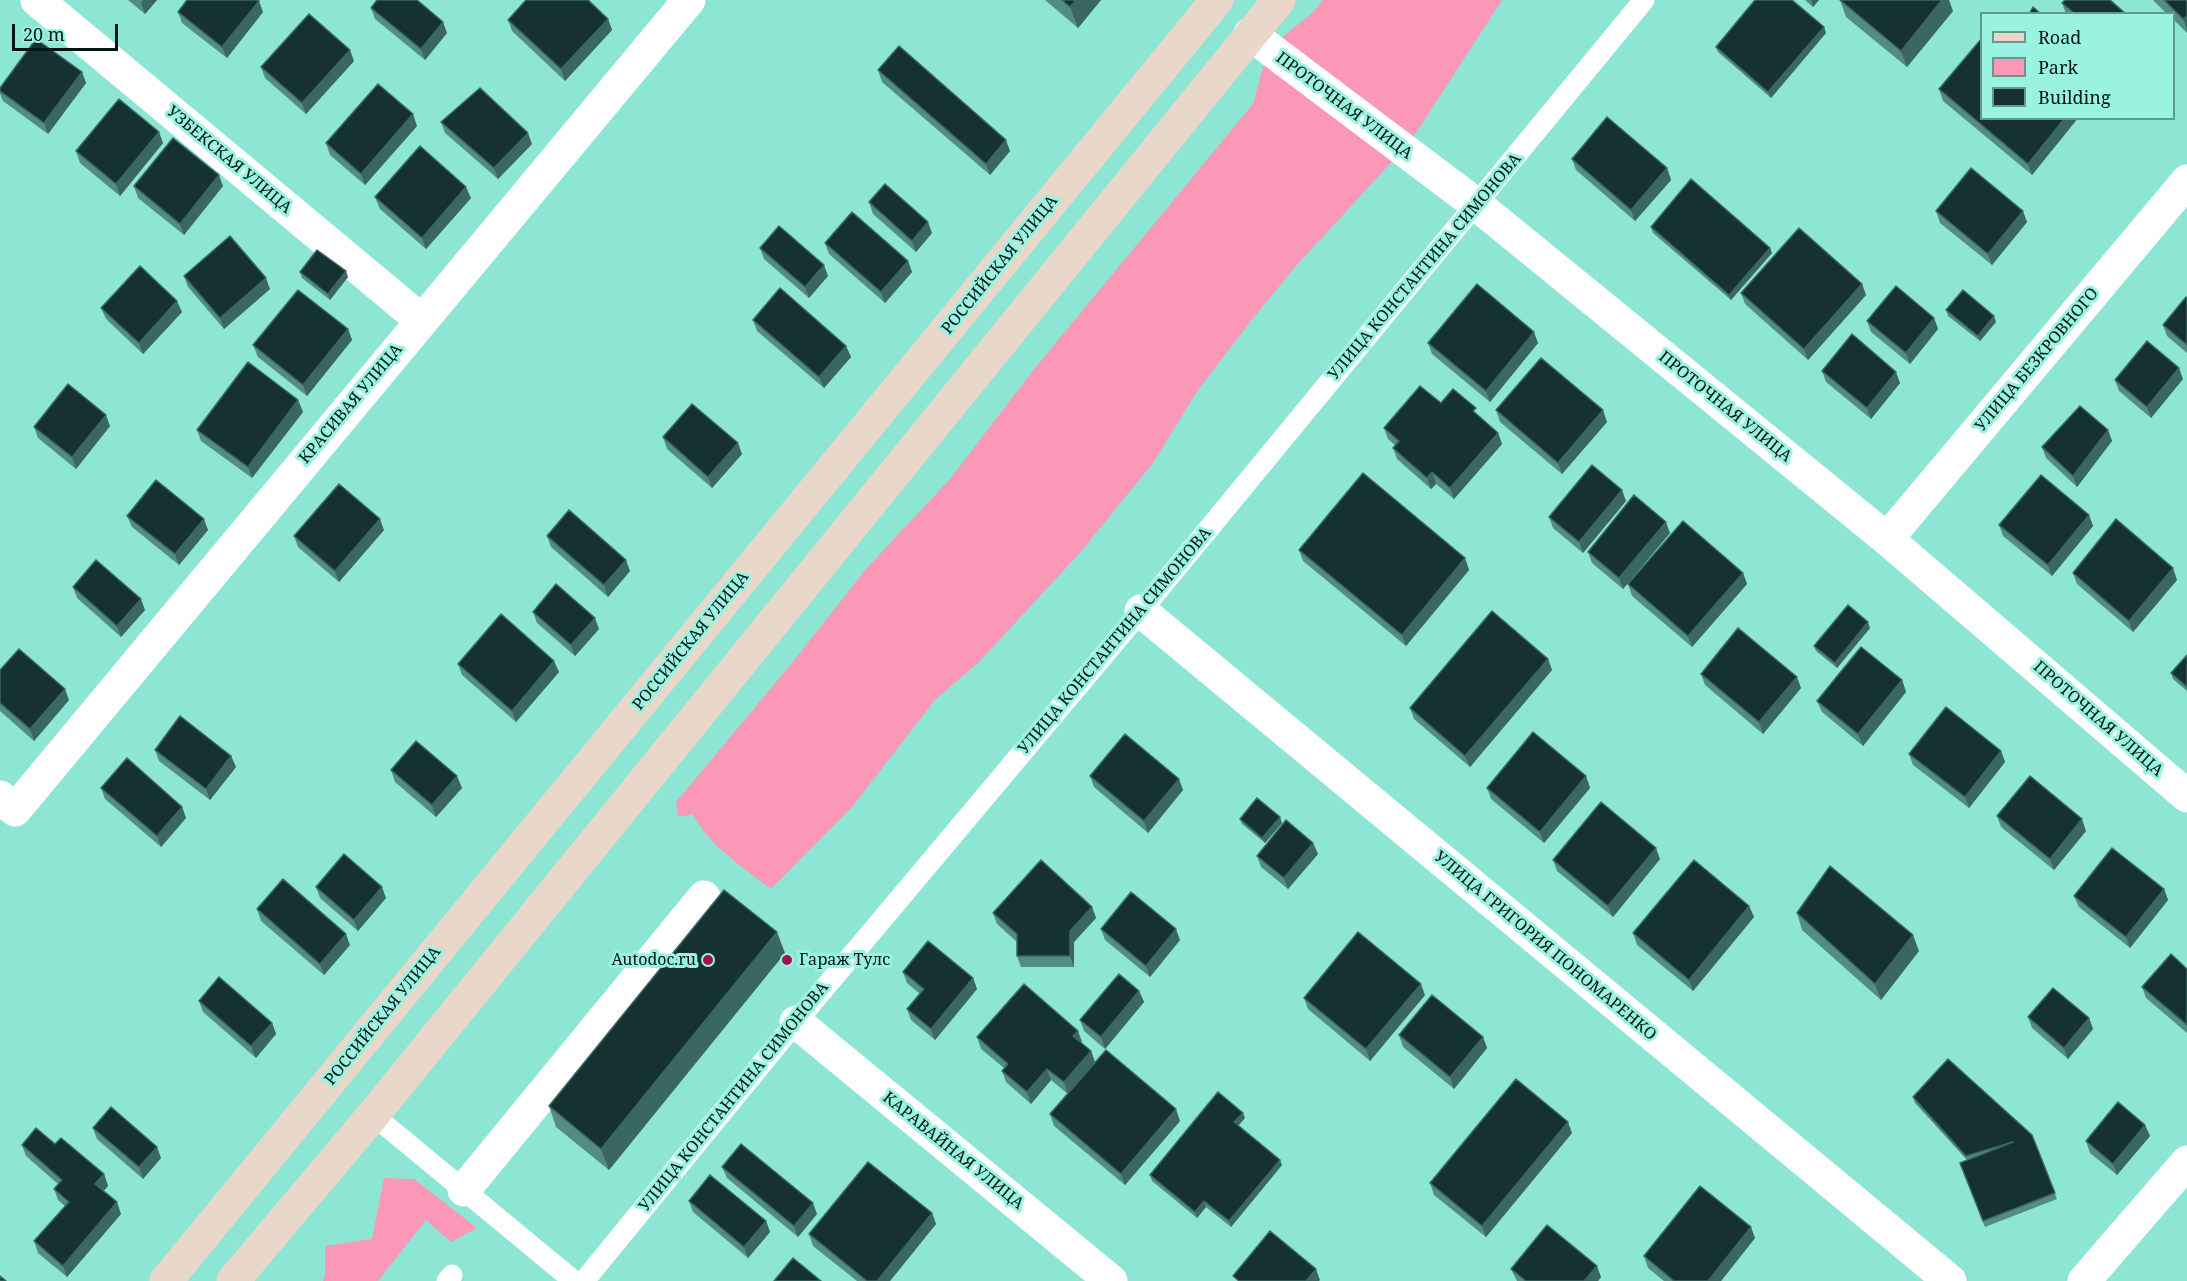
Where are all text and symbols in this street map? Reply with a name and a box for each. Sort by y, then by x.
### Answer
scale bar [15,12,122,50]
legend [1980,12,2175,120]
text: 20 m [23,22,65,46]
text: Road [2038,25,2081,49]
street label: ПРОТОЧНАЯ УЛИЦА [1272,48,1416,164]
text: Park [2038,55,2078,79]
text: Building [2038,85,2111,109]
street label: УЗБЕКСКАЯ УЛИЦА [163,102,295,218]
street label: УЛИЦА КОНСТАНТИНА СИМОНОВА [1324,150,1526,384]
street label: РОССИЙСКАЯ УЛИЦА [938,192,1062,338]
street label: УЛИЦА БЕЗКРОВНОГО [1971,284,2103,436]
street label: КРАСИВАЯ УЛИЦА [295,340,407,468]
street label: ПРОТОЧНАЯ УЛИЦА [1655,347,1795,467]
street label: УЛИЦА КОНСТАНТИНА СИМОНОВА [1014,524,1216,758]
street label: РОССИЙСКАЯ УЛИЦА [629,568,753,714]
street label: ПРОТОЧНАЯ УЛИЦА [2029,657,2167,781]
street label: УЛИЦА ГРИГОРИЯ ПОНОМАРЕНКО [1430,847,1660,1045]
street label: РОССИЙСКАЯ УЛИЦА [321,943,445,1089]
place label: Autodoc.ru [611,950,696,970]
place label: Гараж Тулс [799,950,890,970]
marker: Autodoc.ru [701,953,715,967]
marker: Гараж Тулс [780,953,794,967]
street label: УЛИЦА КОНСТАНТИНА СИМОНОВА [635,978,833,1216]
street label: КАРАВАЙНАЯ УЛИЦА [879,1088,1027,1214]

